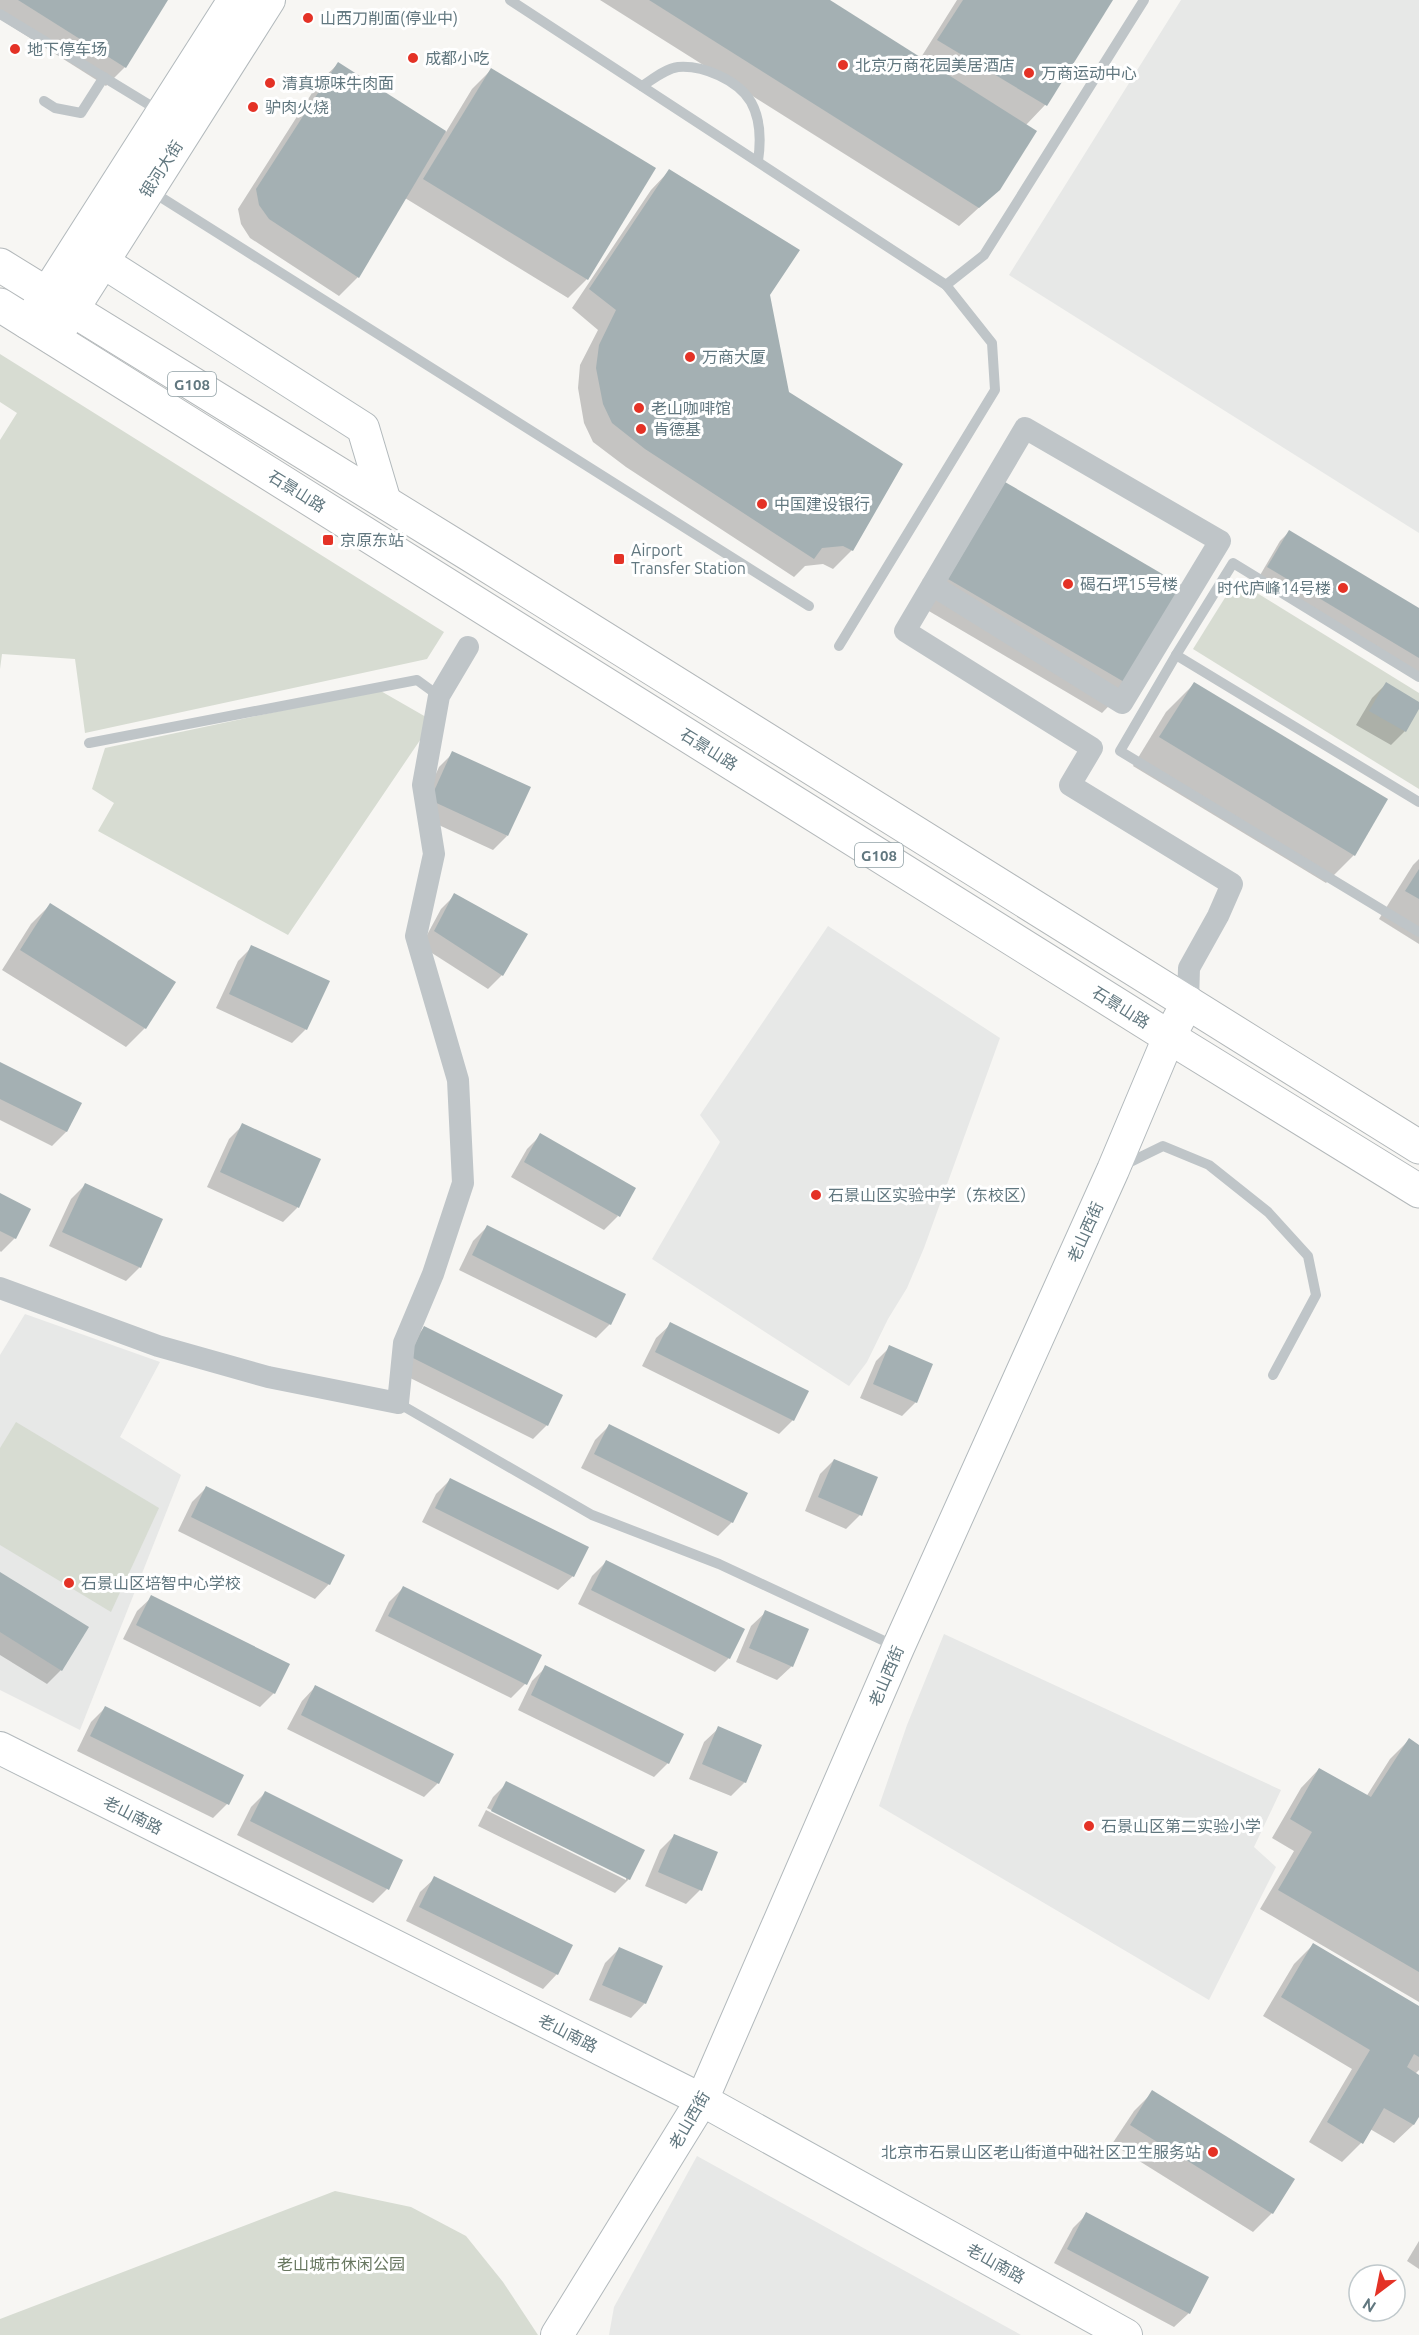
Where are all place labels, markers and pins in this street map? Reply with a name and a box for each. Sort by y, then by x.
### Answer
place label: 山西刀削面(停业中) [320,9,458,28]
marker: 山西刀削面(停业中) [301,11,315,25]
place label: 地下停车场 [27,40,107,58]
marker: 地下停车场 [8,42,22,56]
place label: 成都小吃 [425,49,489,67]
marker: 成都小吃 [406,51,420,65]
place label: 北京万商花园美居酒店 [855,56,1015,74]
marker: 北京万商花园美居酒店 [836,58,850,72]
place label: 万商运动中心 [1041,64,1137,82]
marker: 万商运动中心 [1022,66,1036,80]
place label: 清真塬味牛肉面 [282,74,394,92]
marker: 清真塬味牛肉面 [263,76,277,90]
place label: 驴肉火烧 [265,98,329,116]
marker: 驴肉火烧 [246,100,260,114]
place label: 万商大厦 [702,348,766,366]
marker: 万商大厦 [683,350,697,364]
place label: 老山咖啡馆 [651,399,731,417]
marker: 老山咖啡馆 [632,401,646,415]
place label: 肯德基 [653,420,701,438]
marker: 肯德基 [634,422,648,436]
place label: 中国建设银行 [774,495,870,513]
marker: 中国建设银行 [755,497,769,511]
place label: 京原东站 [340,531,404,549]
marker: 京原东站 [321,533,335,547]
place label: Airport Transfer Station [631,541,746,577]
marker: Airport Transfer Station [612,552,626,566]
place label: 碣石坪15号楼 [1080,575,1178,593]
marker: 碣石坪15号楼 [1061,577,1075,591]
place label: 时代庐峰14号楼 [1217,579,1331,597]
marker: 时代庐峰14号楼 [1336,581,1350,595]
place label: 石景山区实验中学（东校区） [828,1186,1036,1204]
marker: 石景山区实验中学（东校区） [809,1188,823,1202]
place label: 石景山区培智中心学校 [81,1574,241,1592]
marker: 石景山区培智中心学校 [62,1576,76,1590]
place label: 石景山区第二实验小学 [1101,1817,1261,1835]
marker: 石景山区第二实验小学 [1082,1819,1096,1833]
place label: 北京市石景山区老山街道中础社区卫生服务站 [881,2143,1201,2161]
marker: 北京市石景山区老山街道中础社区卫生服务站 [1206,2145,1220,2159]

